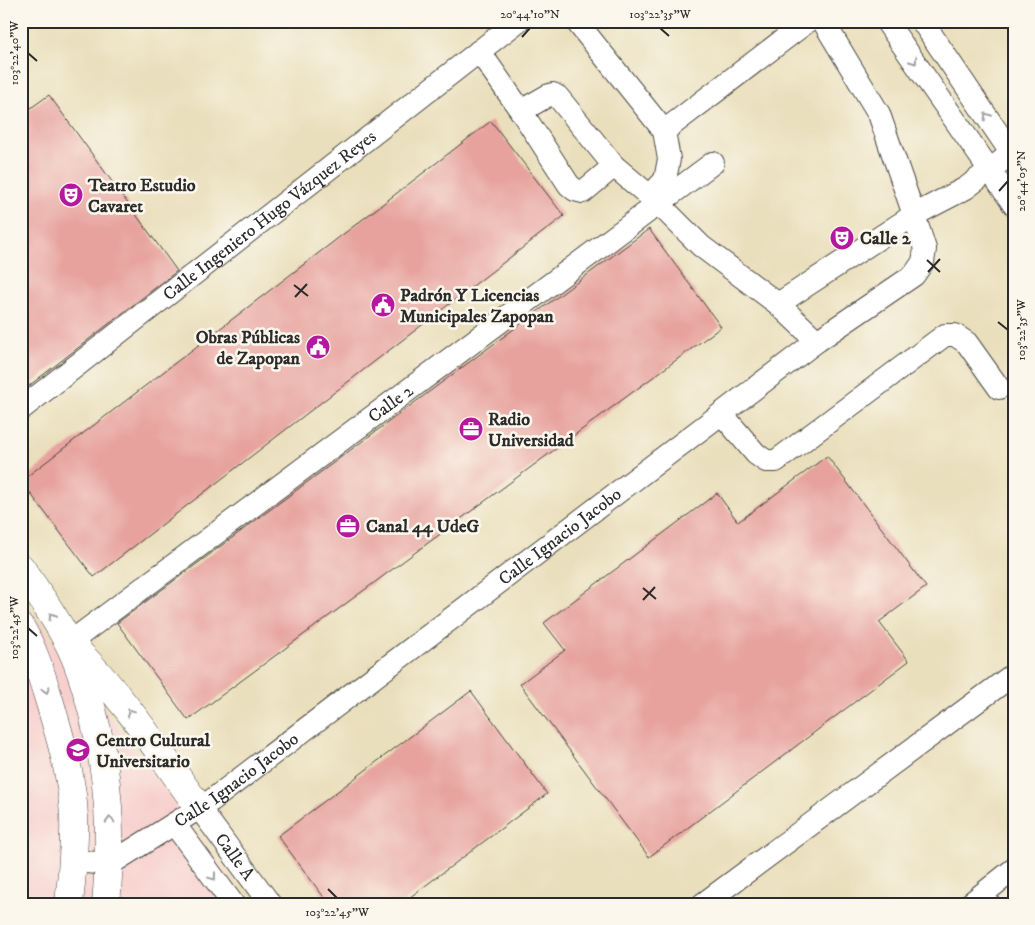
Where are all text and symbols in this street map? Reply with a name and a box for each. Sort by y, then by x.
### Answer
text: 20°44'10"N [500,7,560,22]
text: 103°22'35"W [629,7,692,22]
text: 103°22'40"W [7,20,22,85]
one-way arrow [908,55,917,65]
one-way arrow [984,112,993,122]
street label: Calle Ingeniero Hugo Vázquez Reyes [159,126,381,306]
text: 20°44'05"N [1014,150,1029,212]
place label: Teatro Estudio Cavaret [87,175,196,218]
theatre icon: Teatro Estudio Cavaret [58,182,84,208]
theatre icon: Calle 2 [829,225,855,251]
place label: Calle 2 [860,228,912,250]
place label: Padrón Y Licencias Municipales Zapopan [400,285,554,328]
public building icon: Padrón Y Licencias Municipales Zapopan [370,292,396,318]
text: 103°22'35"W [1014,298,1029,361]
place label: Obras Públicas de Zapopan [196,327,301,370]
public building icon: Obras Públicas de Zapopan [305,334,331,360]
street label: Calle 2 [364,380,418,428]
place label: Radio Universidad [488,409,575,452]
office icon: Radio Universidad [458,416,484,442]
street label: Calle Ignacio Jacobo [495,483,626,591]
office icon: Canal 44 UdeG [335,513,361,539]
place label: Canal 44 UdeG [366,516,479,538]
text: 103°22'45"W [7,595,22,660]
one-way arrow [49,612,58,621]
one-way arrow [40,685,50,693]
one-way arrow [128,709,136,718]
street label: Calle Ignacio Jacobo [171,728,304,833]
place label: Centro Cultural Universitario [96,730,211,773]
school or university icon: Centro Cultural Universitario [65,737,91,763]
one-way arrow [104,816,115,824]
street label: Calle A [210,829,259,885]
one-way arrow [208,871,216,880]
text: 103°22'45"W [305,905,370,920]

